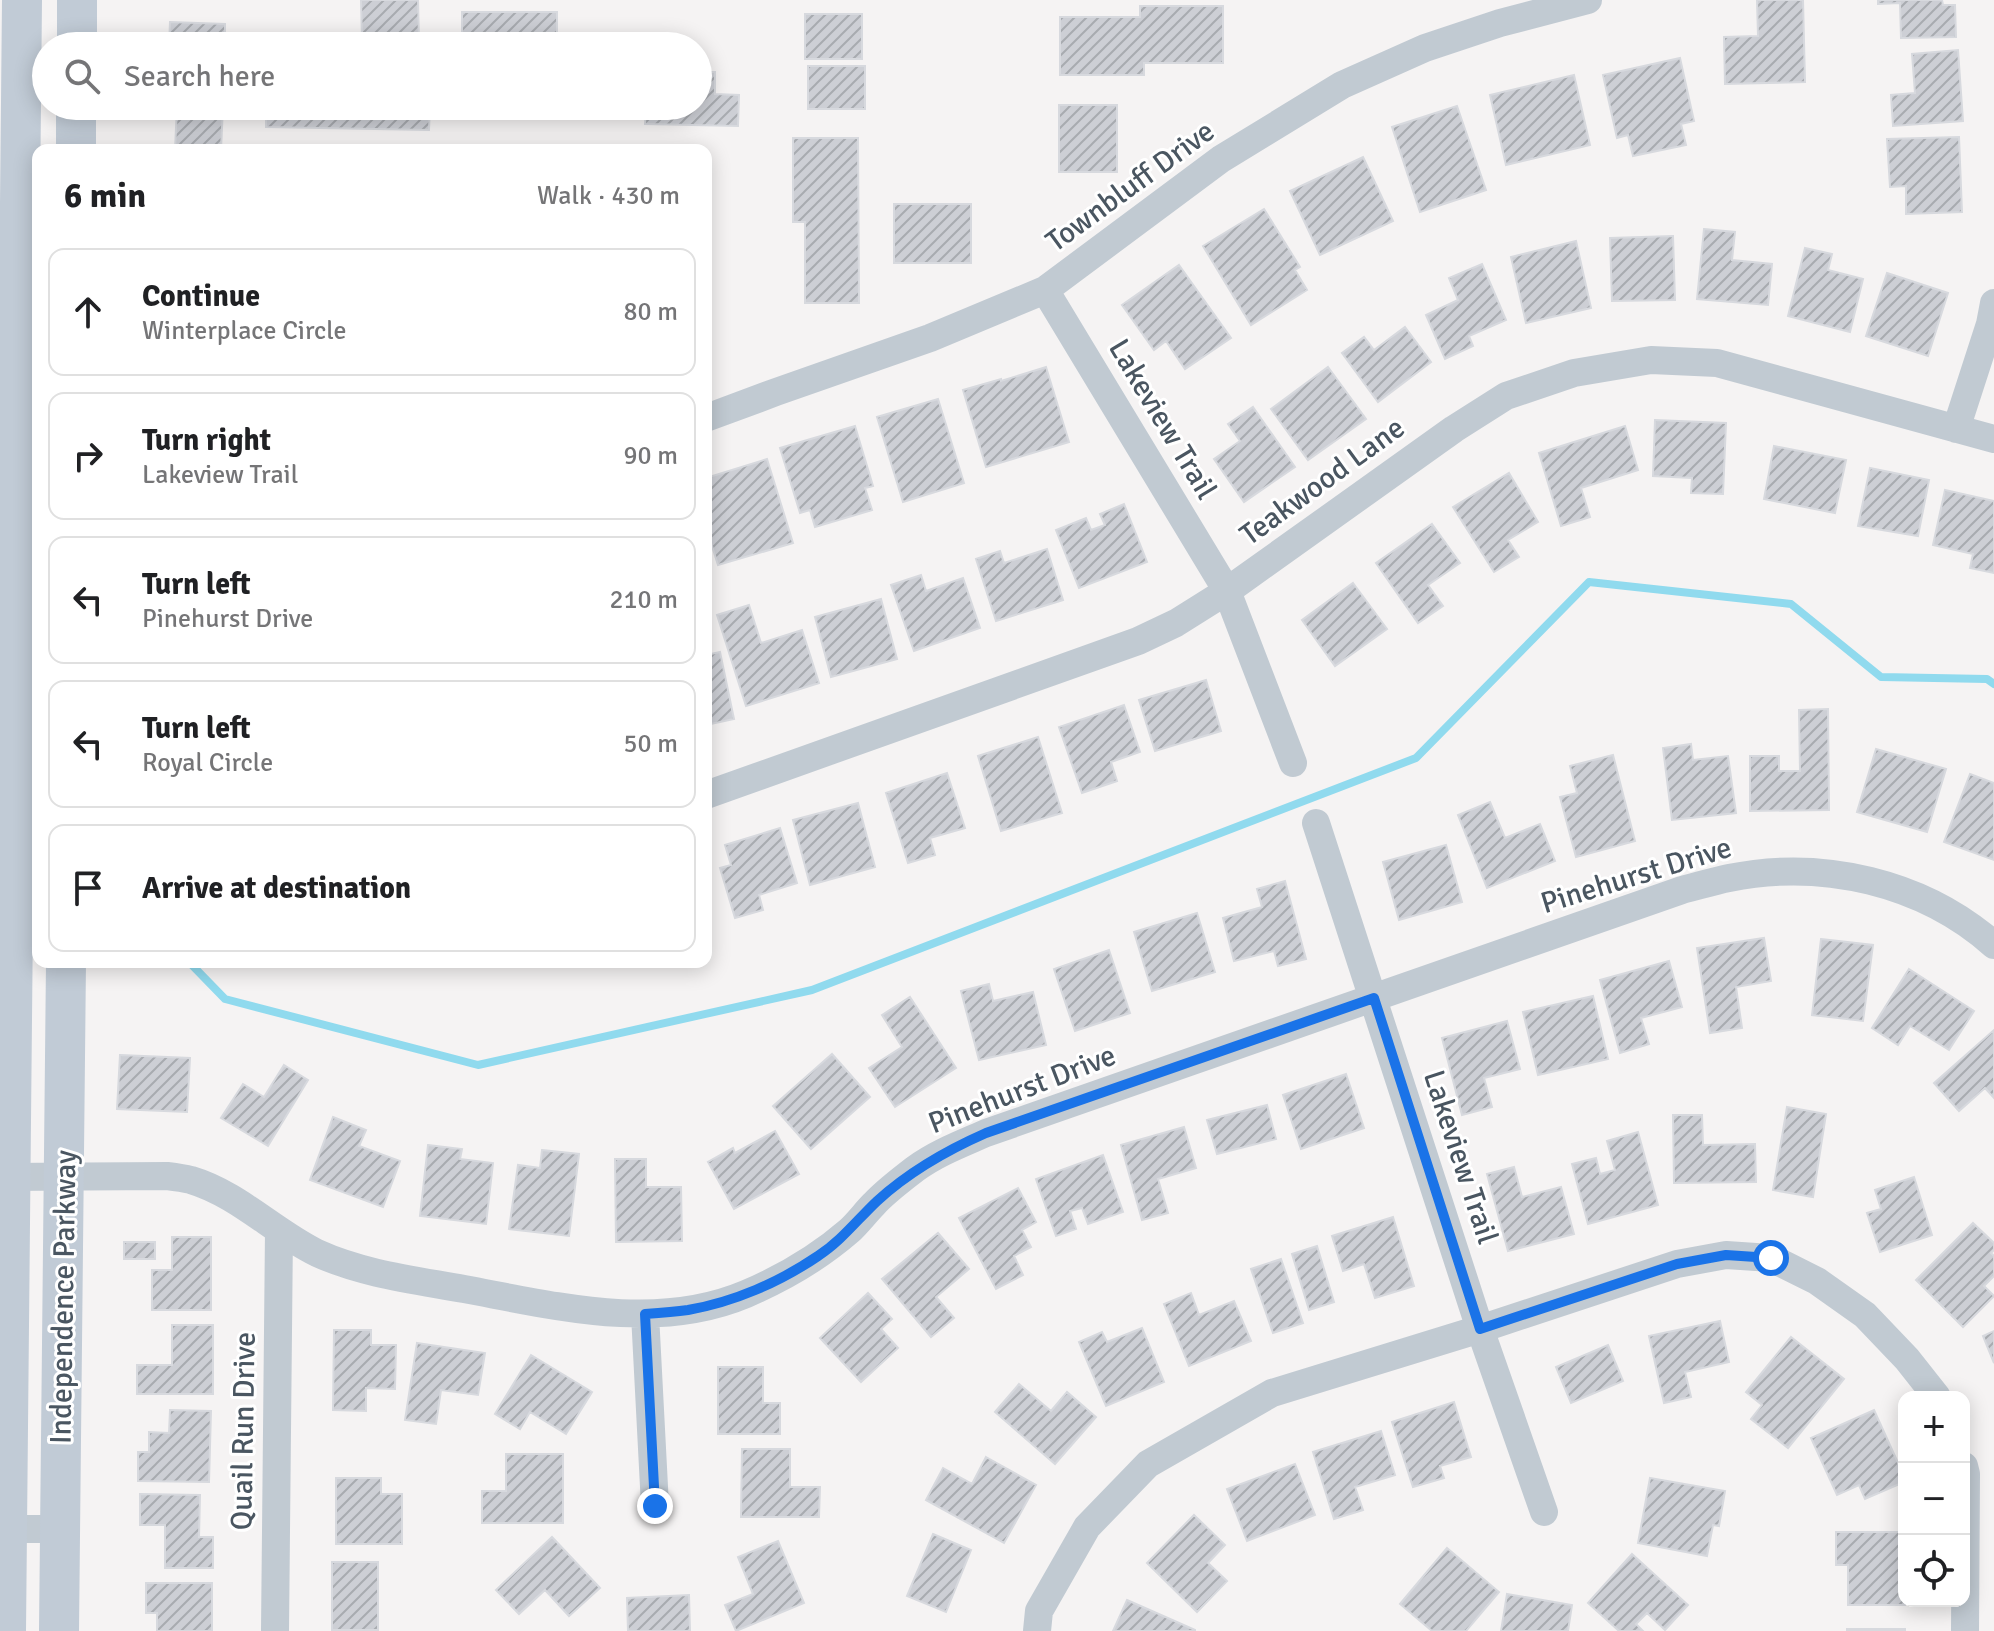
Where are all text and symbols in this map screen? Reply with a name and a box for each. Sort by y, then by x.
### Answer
search box [32,32,712,120]
icon: search [60,54,104,98]
text: Search here [124,58,275,95]
street label: Townbluff Drive [1039,113,1222,260]
text: 6 min [64,175,146,217]
text: Walk · 430 m [537,180,680,212]
text: Continue [142,278,260,315]
icon: ahead [66,290,110,334]
text: 80 m [623,296,678,328]
text: Winterplace Circle [142,315,347,347]
street label: Lakeview Trail [1100,332,1225,506]
street label: Teakwood Lane [1233,409,1412,554]
text: Turn right [142,422,271,459]
icon: right [66,434,110,478]
text: 90 m [623,440,678,472]
text: Lakeview Trail [142,459,298,491]
text: Turn left [142,566,251,603]
icon: left [66,578,110,622]
text: 210 m [609,584,678,616]
text: Pinehurst Drive [142,603,313,635]
text: Turn left [142,710,251,747]
icon: left [66,722,110,766]
text: 50 m [623,728,678,760]
text: Royal Circle [142,747,273,779]
street label: Pinehurst Drive [1536,829,1736,922]
icon: arrive [66,866,110,910]
text: Arrive at destination [142,870,411,907]
street label: Pinehurst Drive [923,1037,1121,1142]
street label: Lakeview Trail [1415,1066,1506,1249]
street label: Independence Parkway [42,1150,85,1444]
route start [1753,1240,1789,1276]
street label: Quail Run Drive [223,1331,264,1531]
map controls [1898,1391,1970,1607]
button: + [1898,1391,1970,1463]
button: − [1898,1463,1970,1535]
route end [637,1488,673,1524]
button: locate [1898,1535,1970,1607]

